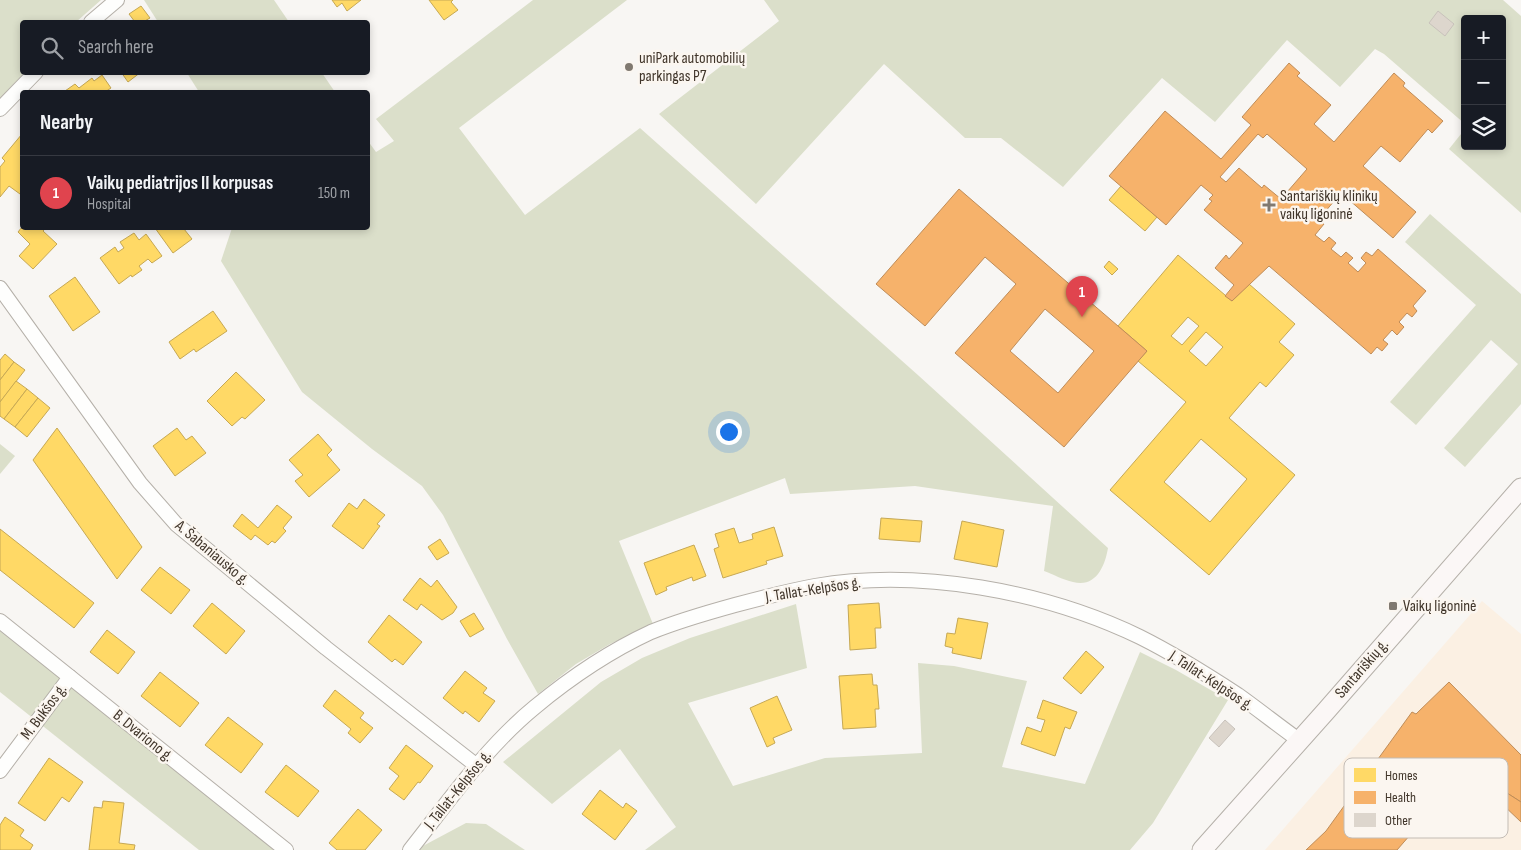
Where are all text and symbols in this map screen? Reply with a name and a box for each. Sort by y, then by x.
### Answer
map controls [1461,15,1506,150]
button: + [1461,15,1506,60]
search box [20,20,370,75]
icon: search [38,34,66,62]
text: Search here [78,36,154,59]
place label: uniPark automobilių parkingas P7 [639,49,745,86]
button: − [1461,60,1506,105]
marker: uniPark automobilių parkingas P7 [623,61,635,73]
button: layers [1461,105,1506,150]
text: Nearby [40,110,93,135]
text: Vaikų pediatrijos II korpusas [87,172,273,195]
text: 1 [53,184,59,203]
text: 150 m [318,184,350,203]
place label: Santariškių klinikų vaikų ligoninė [1280,187,1378,224]
text: Hospital [87,195,131,214]
marker: Santariškių klinikų vaikų ligoninė [1262,198,1276,212]
pin: 1 [1066,276,1098,317]
your location [716,419,742,445]
street label: A. Šabaniausko g. [170,516,253,590]
street label: J. Tallat-Kelpšos g. [763,573,862,607]
place label: Vaikų ligoninė [1403,597,1477,616]
marker: Vaikų ligoninė [1387,600,1399,612]
street label: Santariškių g. [1331,636,1393,702]
street label: J. Tallat-Kelpšos g. [1165,646,1256,715]
street label: M. Bukšos g. [17,680,71,744]
street label: B. Dvariono g. [109,706,177,766]
street label: J. Tallat-Kelpšos g. [420,747,496,834]
legend [1344,758,1508,838]
text: Homes [1385,767,1418,784]
text: Health [1385,789,1416,806]
text: Other [1385,812,1412,829]

